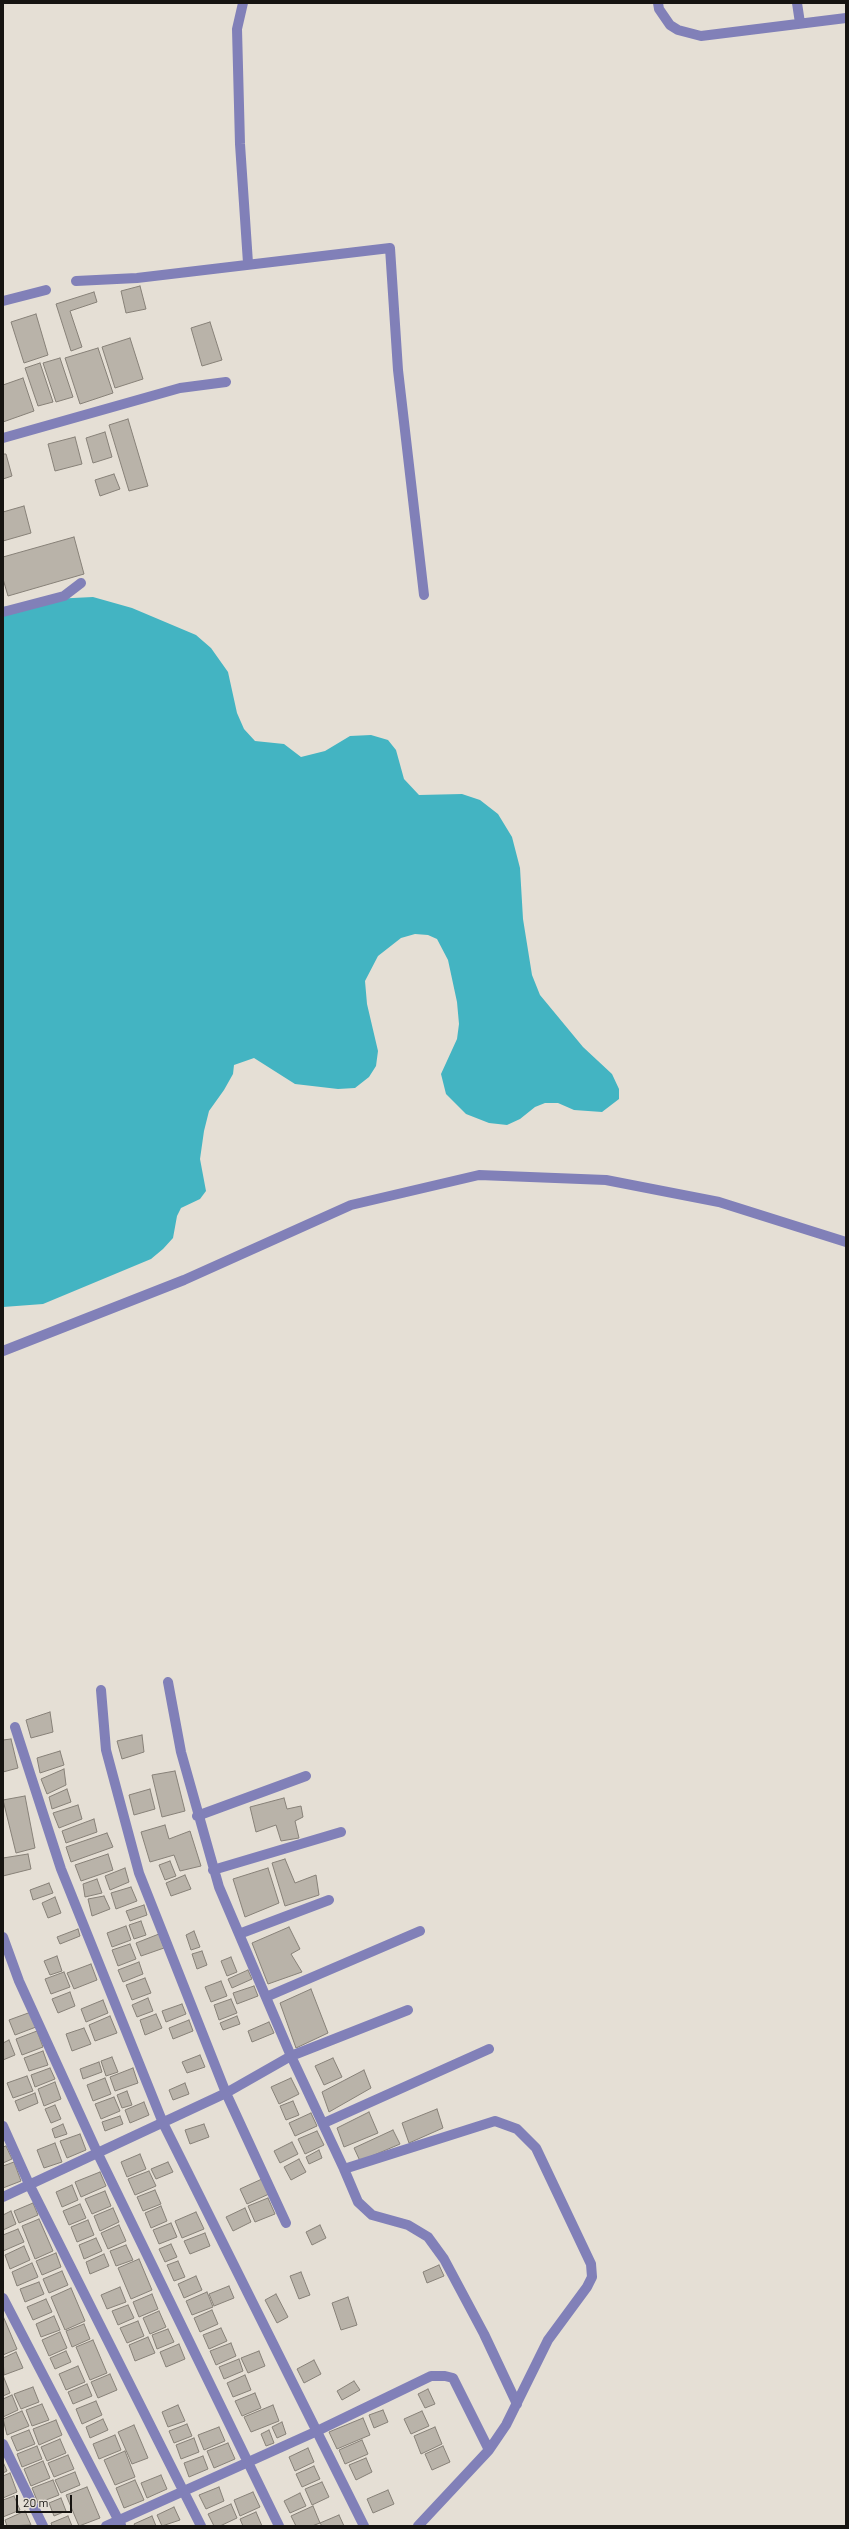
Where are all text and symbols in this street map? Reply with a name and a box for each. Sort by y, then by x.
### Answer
scale bar [18,2487,74,2513]
text: 20 m [23,2495,49,2509]

